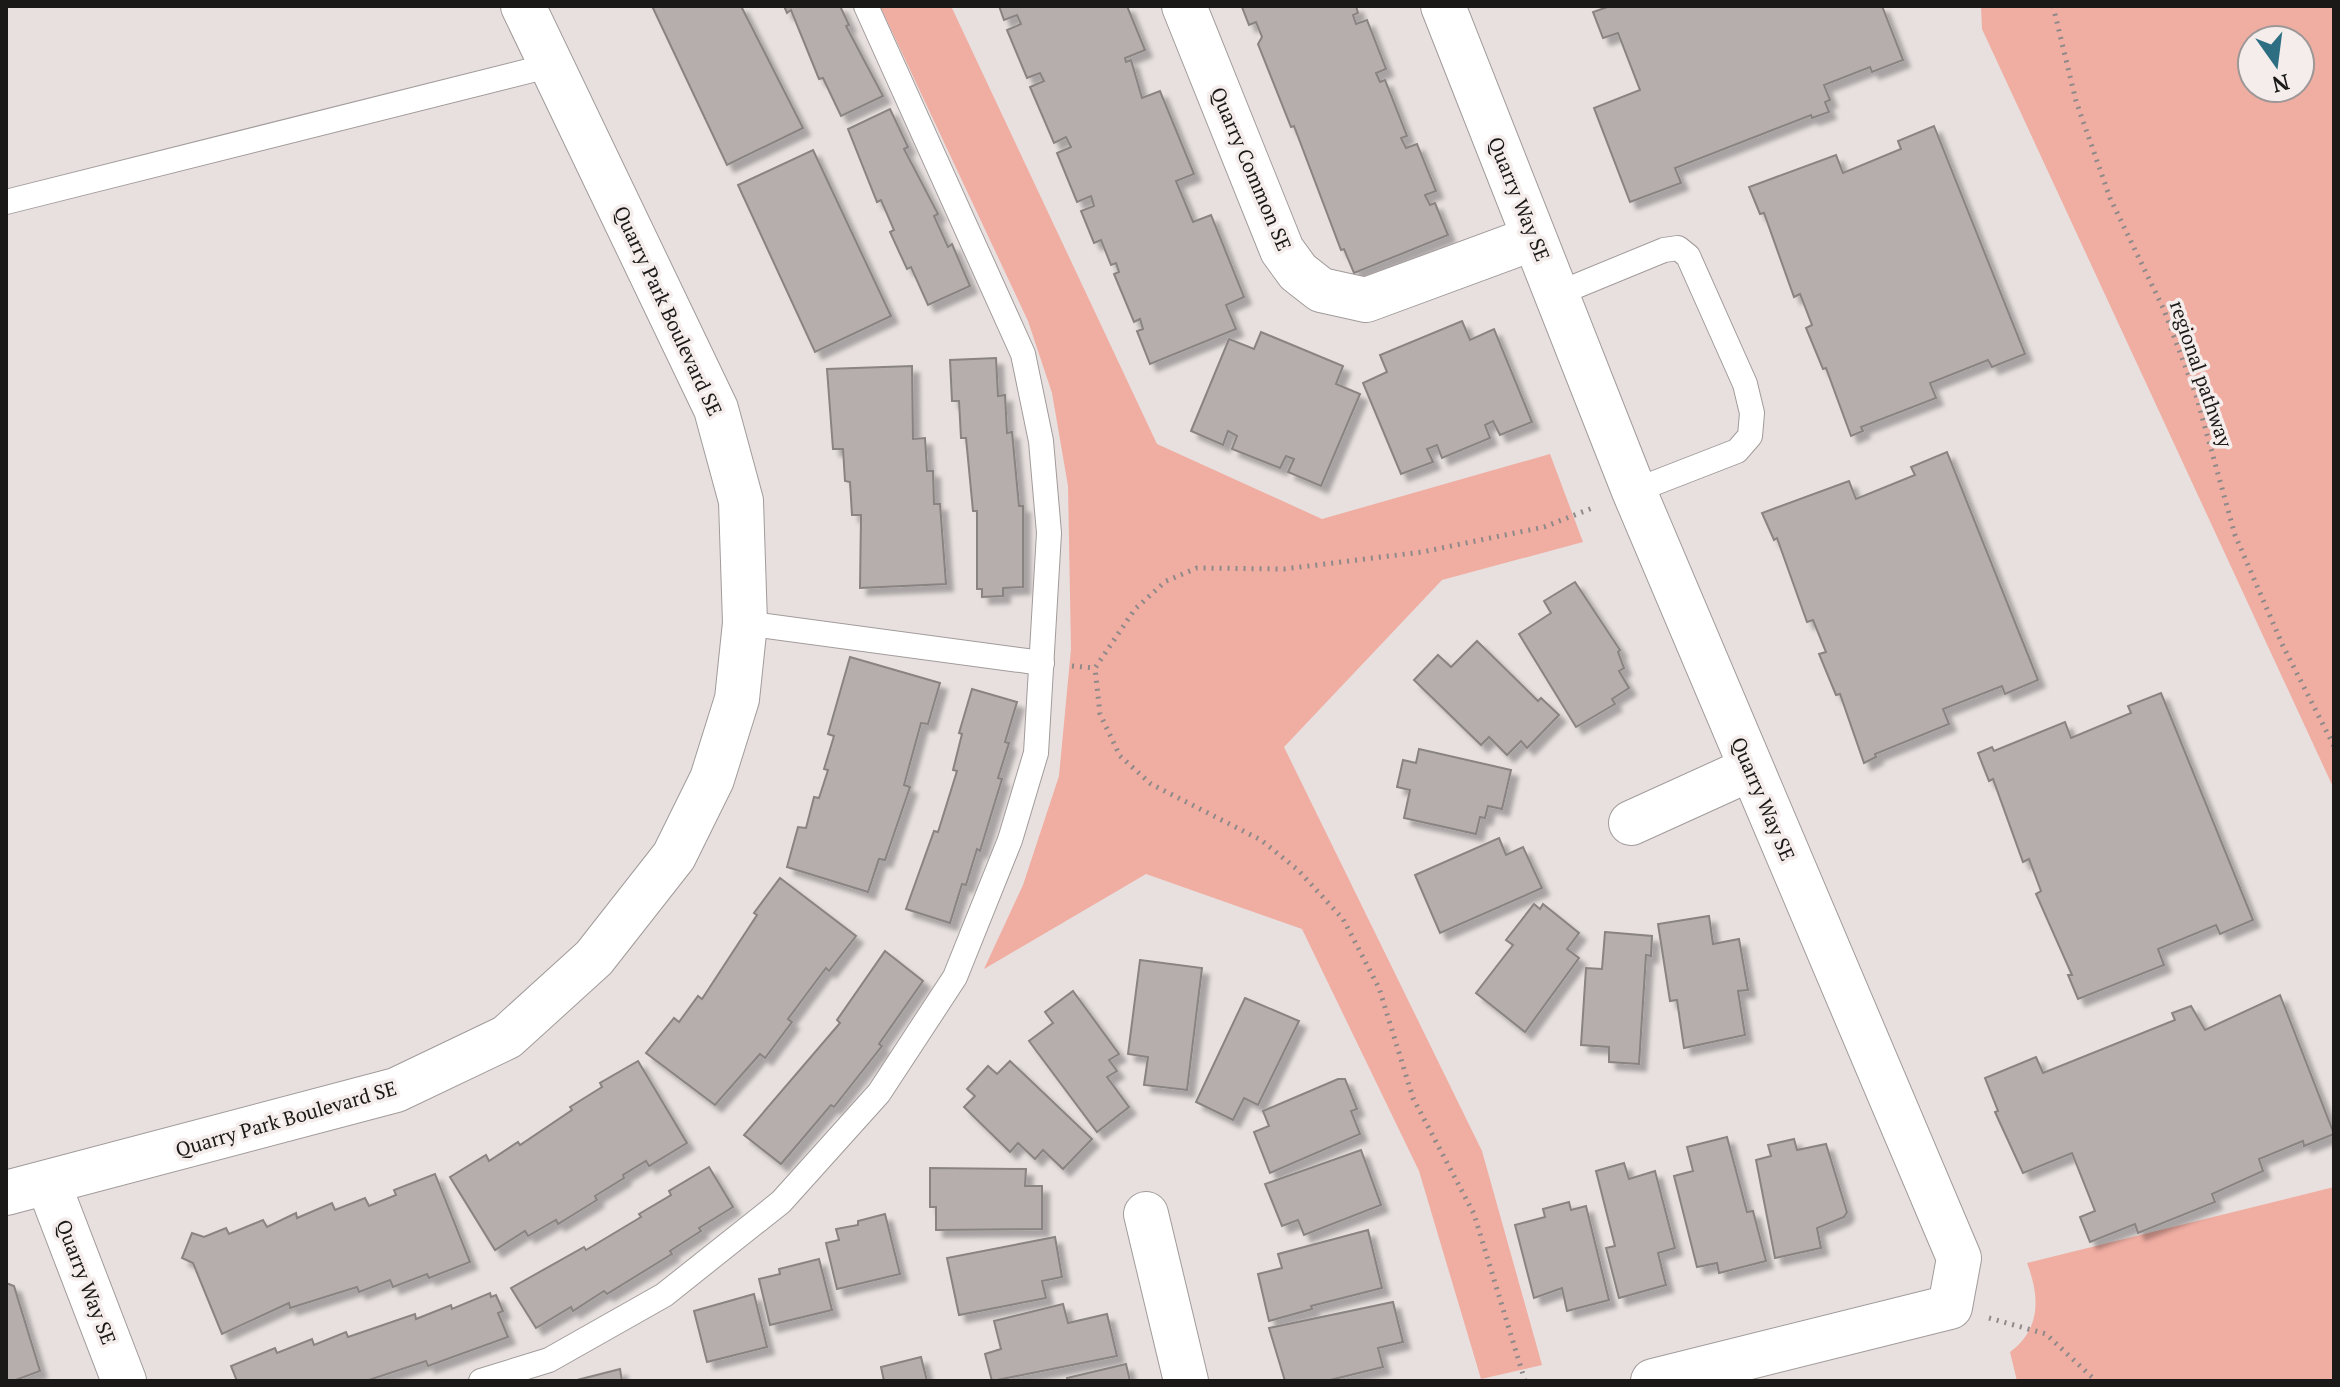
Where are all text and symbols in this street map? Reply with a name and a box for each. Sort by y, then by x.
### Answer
north arrow [2236,24,2316,104]
text: N [2269,68,2293,100]
street label: Quarry Common SE [1205,83,1298,255]
street label: Quarry Way SE [1482,133,1557,265]
street label: Quarry Park Boulevard SE [608,201,729,420]
street label: regional pathway [2164,297,2240,452]
street label: Quarry Way SE [1725,733,1802,865]
street label: Quarry Park Boulevard SE [172,1074,400,1163]
street label: Quarry Way SE [50,1215,123,1348]

